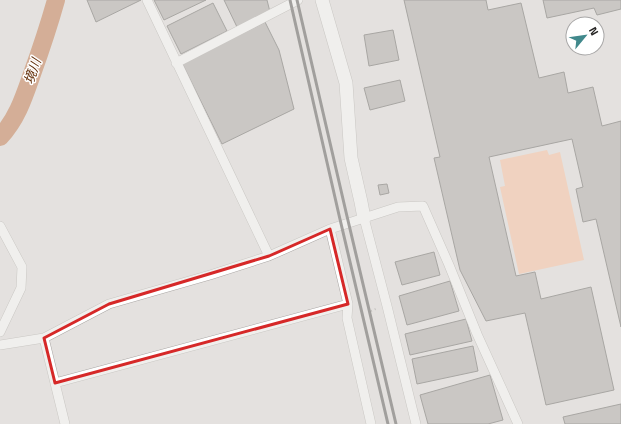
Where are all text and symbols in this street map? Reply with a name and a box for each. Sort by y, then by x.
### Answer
north arrow [565,16,605,56]
text: N [585,24,603,38]
water label: 境川 [18,54,46,87]

